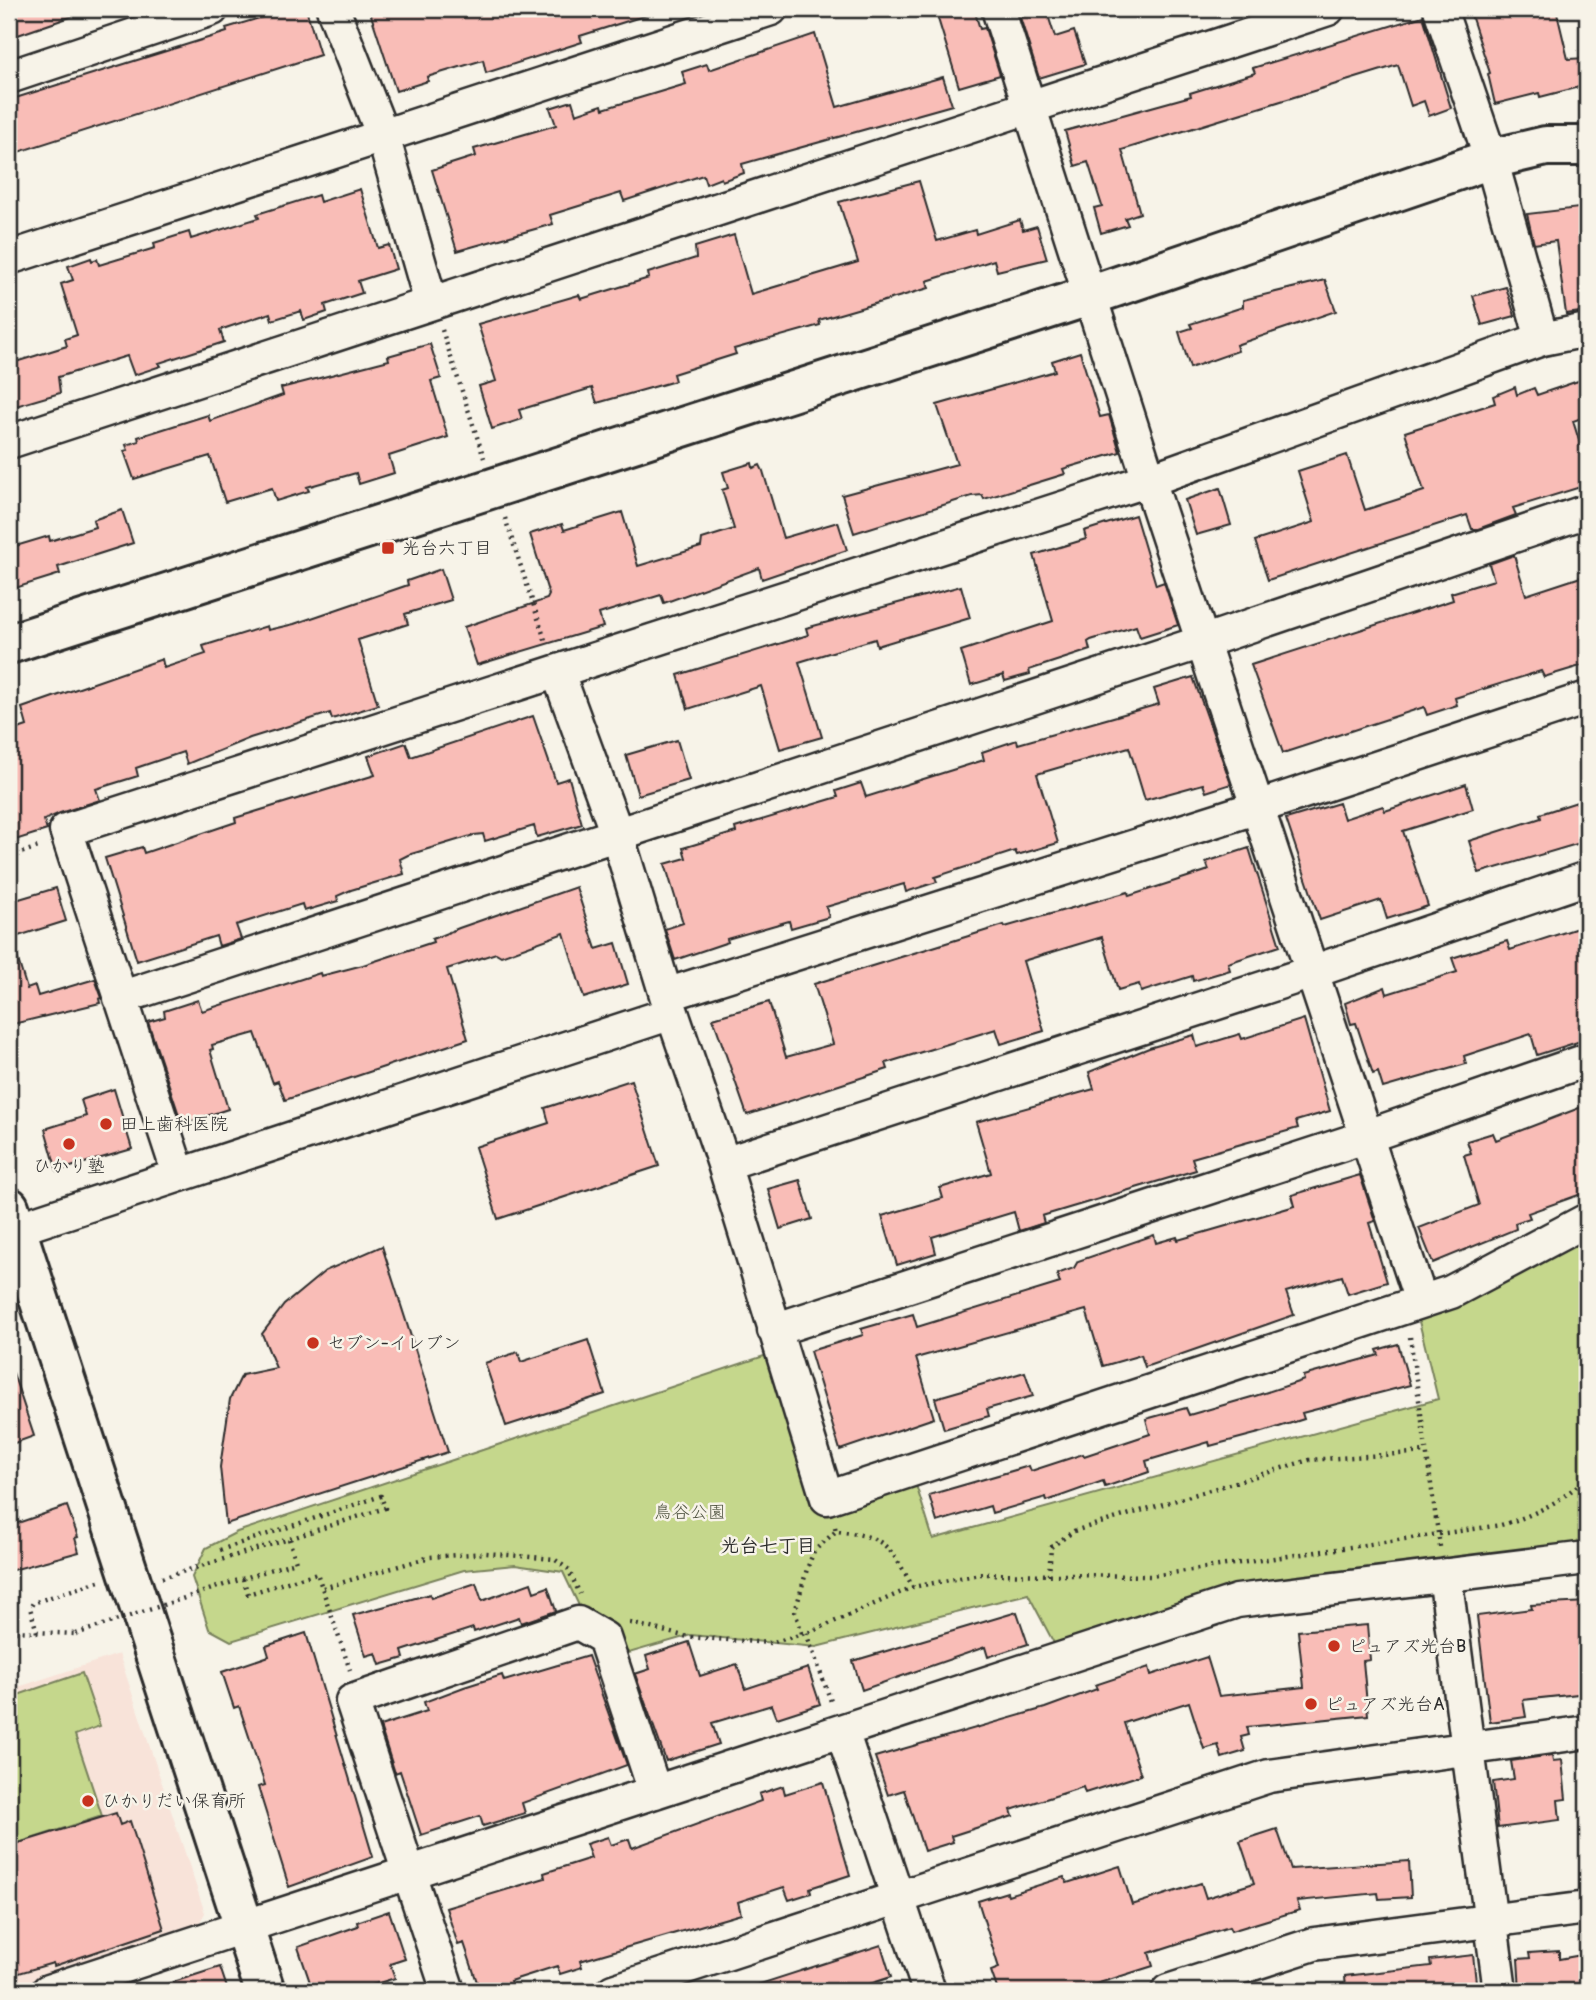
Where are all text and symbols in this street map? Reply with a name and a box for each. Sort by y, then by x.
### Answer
place label: 光台六丁目 [402,537,492,560]
marker: 光台六丁目 [380,540,396,556]
place label: 田上歯科医院 [120,1113,228,1136]
marker: 田上歯科医院 [98,1116,114,1132]
marker: ひかり塾 [61,1136,77,1152]
place label: ひかり塾 [33,1155,105,1178]
place label: セブン-イレブン [327,1332,461,1355]
marker: セブン-イレブン [305,1335,321,1351]
park label: 鳥谷公園 [654,1501,726,1524]
district label: 光台七丁目 [720,1534,816,1558]
place label: ピュアズ光台B [1348,1635,1466,1658]
marker: ピュアズ光台B [1326,1638,1342,1654]
place label: ピュアズ光台A [1325,1693,1445,1716]
marker: ピュアズ光台A [1303,1696,1319,1712]
place label: ひかりだい保育所 [102,1790,246,1813]
marker: ひかりだい保育所 [80,1793,96,1809]

